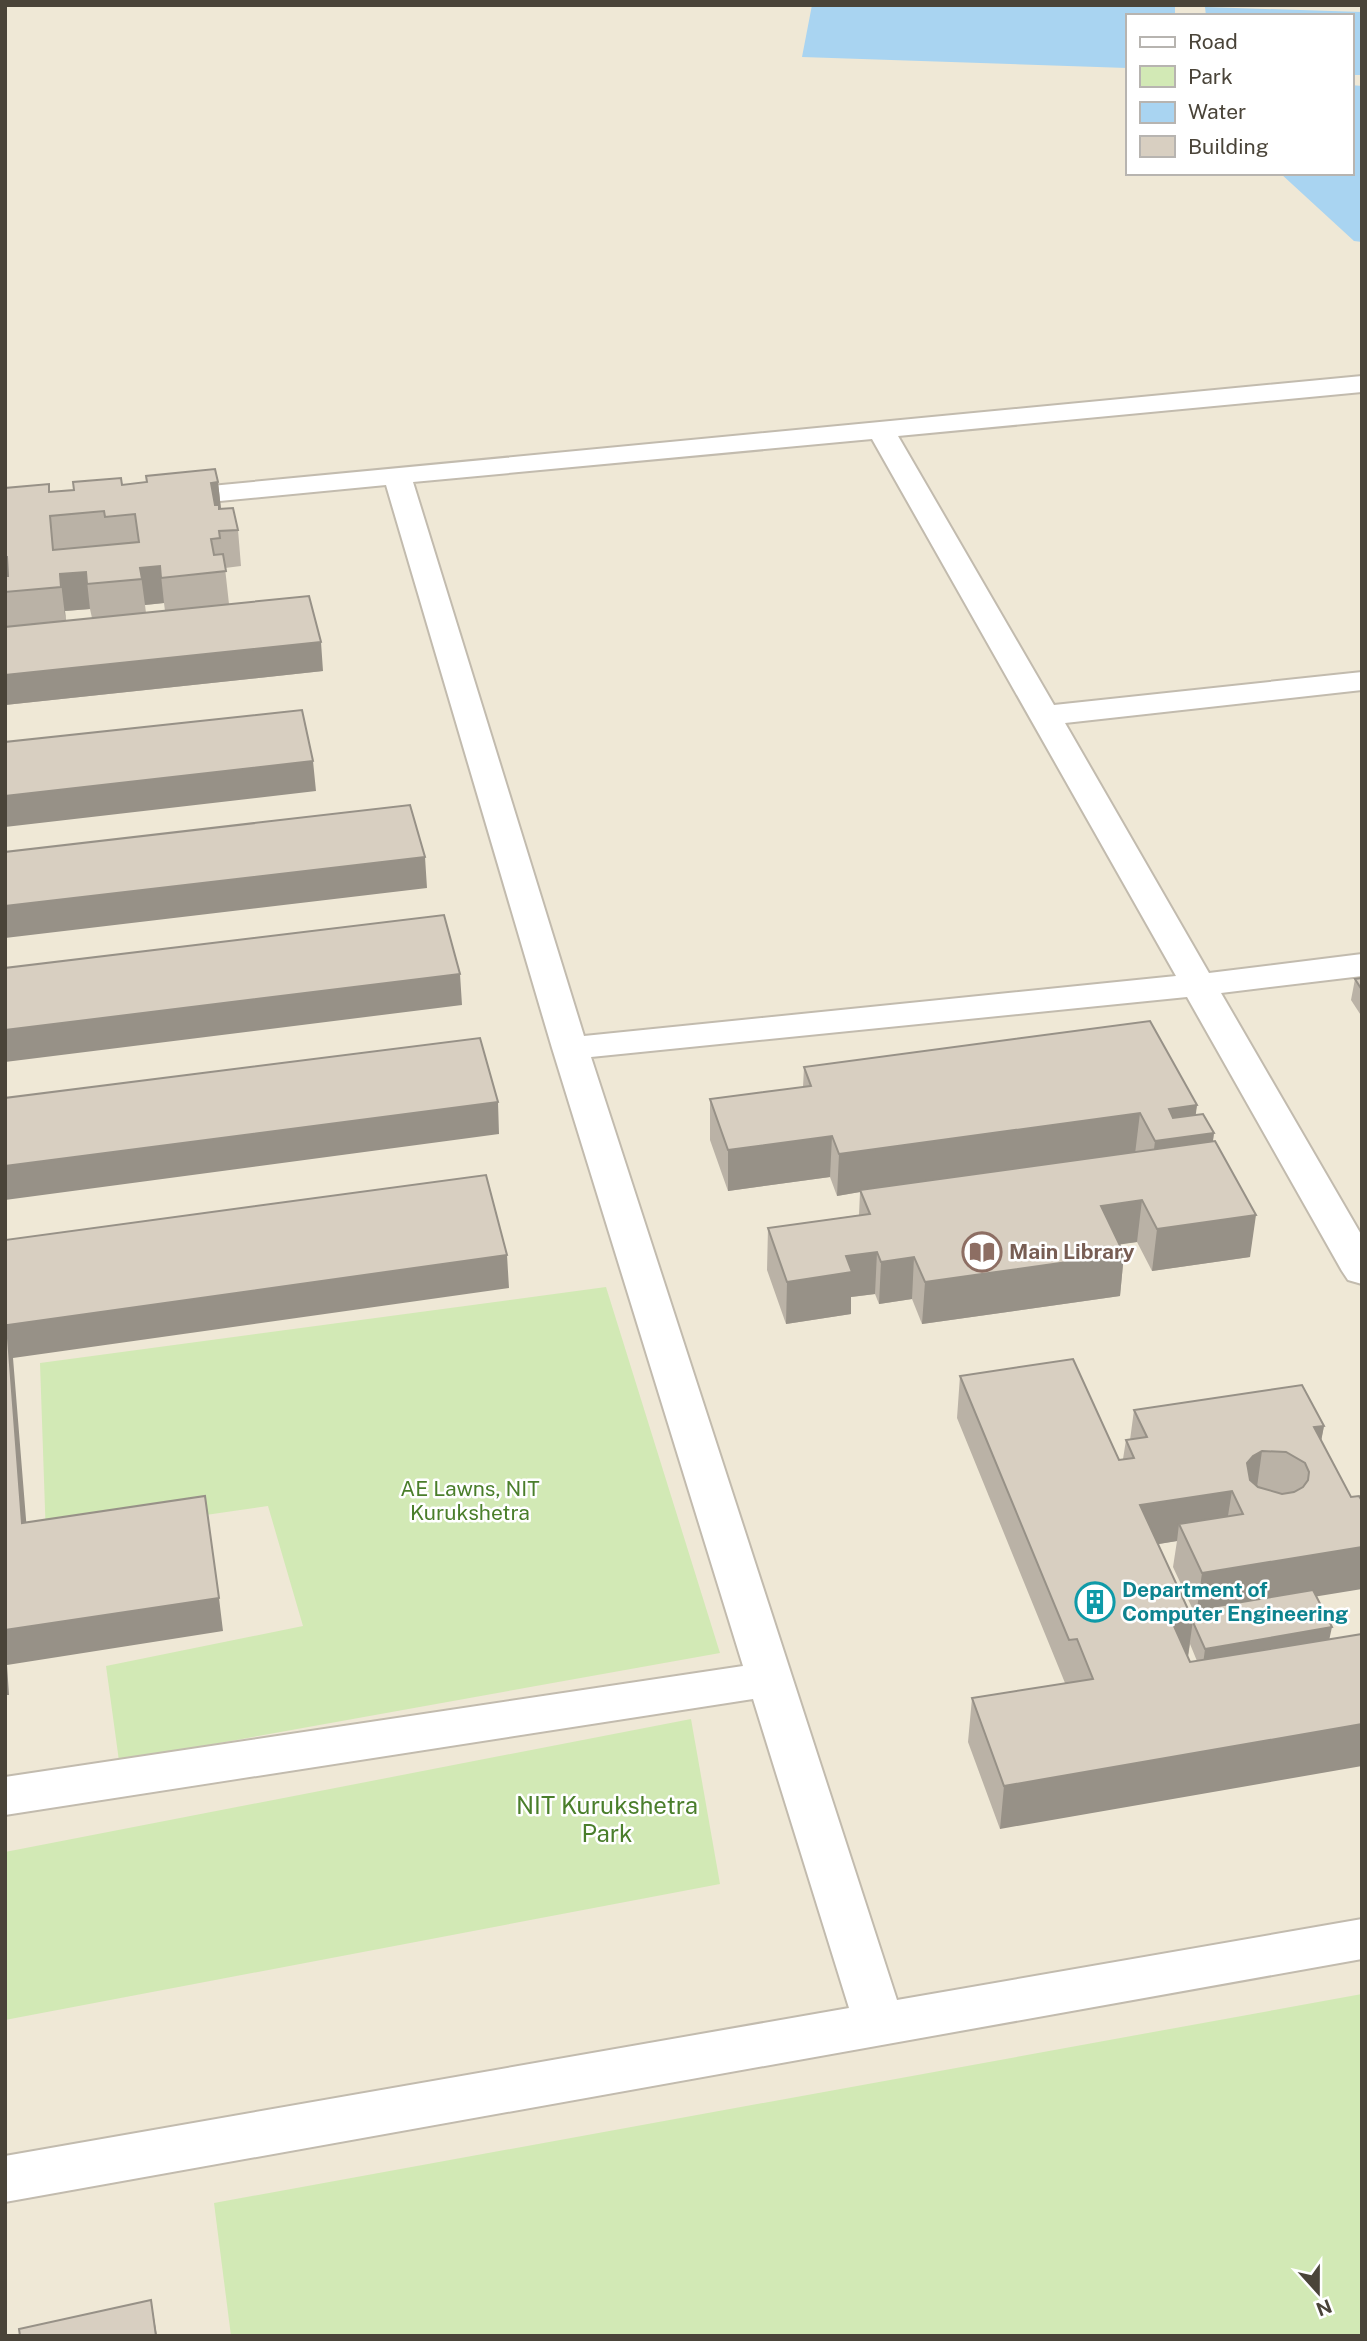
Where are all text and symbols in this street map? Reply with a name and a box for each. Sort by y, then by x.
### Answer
legend [1126,14,1353,175]
text: Road [1188,29,1238,54]
text: Park [1188,64,1233,89]
text: Water [1188,99,1246,124]
text: Building [1188,134,1269,159]
library icon: Main Library [961,1231,1003,1273]
place label: Main Library [1009,1239,1135,1264]
park label: AE Lawns, NIT Kurukshetra [400,1476,540,1525]
place label: Department of Computer Engineering [1122,1577,1348,1626]
building icon: Department of Computer Engineering [1074,1581,1116,1623]
park label: NIT Kurukshetra Park [516,1791,698,1847]
north arrow [1283,2257,1353,2327]
text: N [1313,2295,1335,2321]

